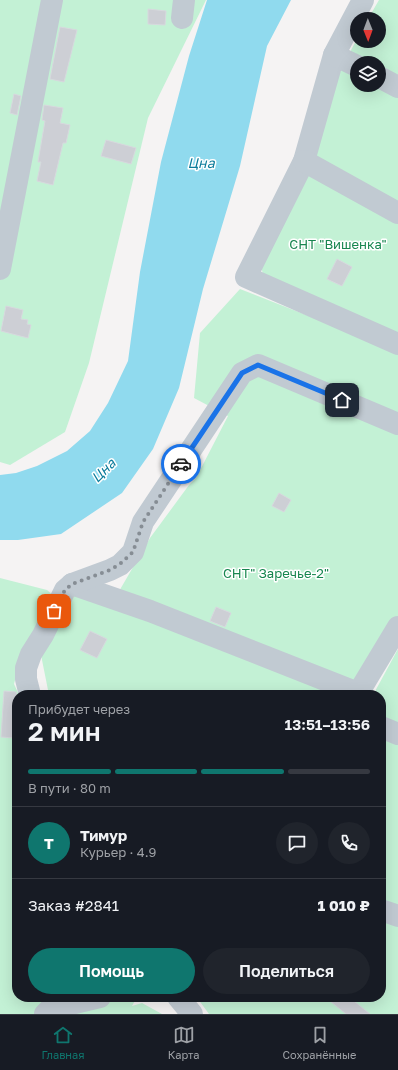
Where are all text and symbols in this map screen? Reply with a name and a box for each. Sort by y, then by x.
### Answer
north arrow [350,12,386,48]
map controls [350,12,386,92]
button: layers [350,56,386,92]
water label: Цна [187,154,216,171]
park label: СНТ "Вишенка" [289,236,387,252]
pin [325,383,359,417]
icon: home [331,389,353,411]
courier [161,444,201,484]
icon: car [170,453,192,475]
water label: Цна [87,454,119,486]
park label: СНТ" Заречье-2" [223,565,329,581]
pin [37,594,71,628]
icon: bag [43,600,65,622]
text: Прибудет через [28,701,130,717]
text: 13:51–13:56 [285,715,370,733]
text: 2 мин [28,716,101,747]
text: В пути · 80 m [28,780,111,796]
button: chat [276,822,318,864]
button: phone [328,822,370,864]
text: Тимур [80,826,127,844]
text: Т [44,834,54,852]
text: Курьер · 4.9 [80,844,156,860]
text: Заказ #2841 [28,896,119,914]
text: 1 010 ₽ [317,896,370,914]
button: Помощь [28,948,195,994]
button: Поделиться [203,948,370,994]
tab: Главная [42,1024,85,1061]
tab: Карта [168,1024,200,1061]
tab: Сохранённые [283,1024,356,1061]

